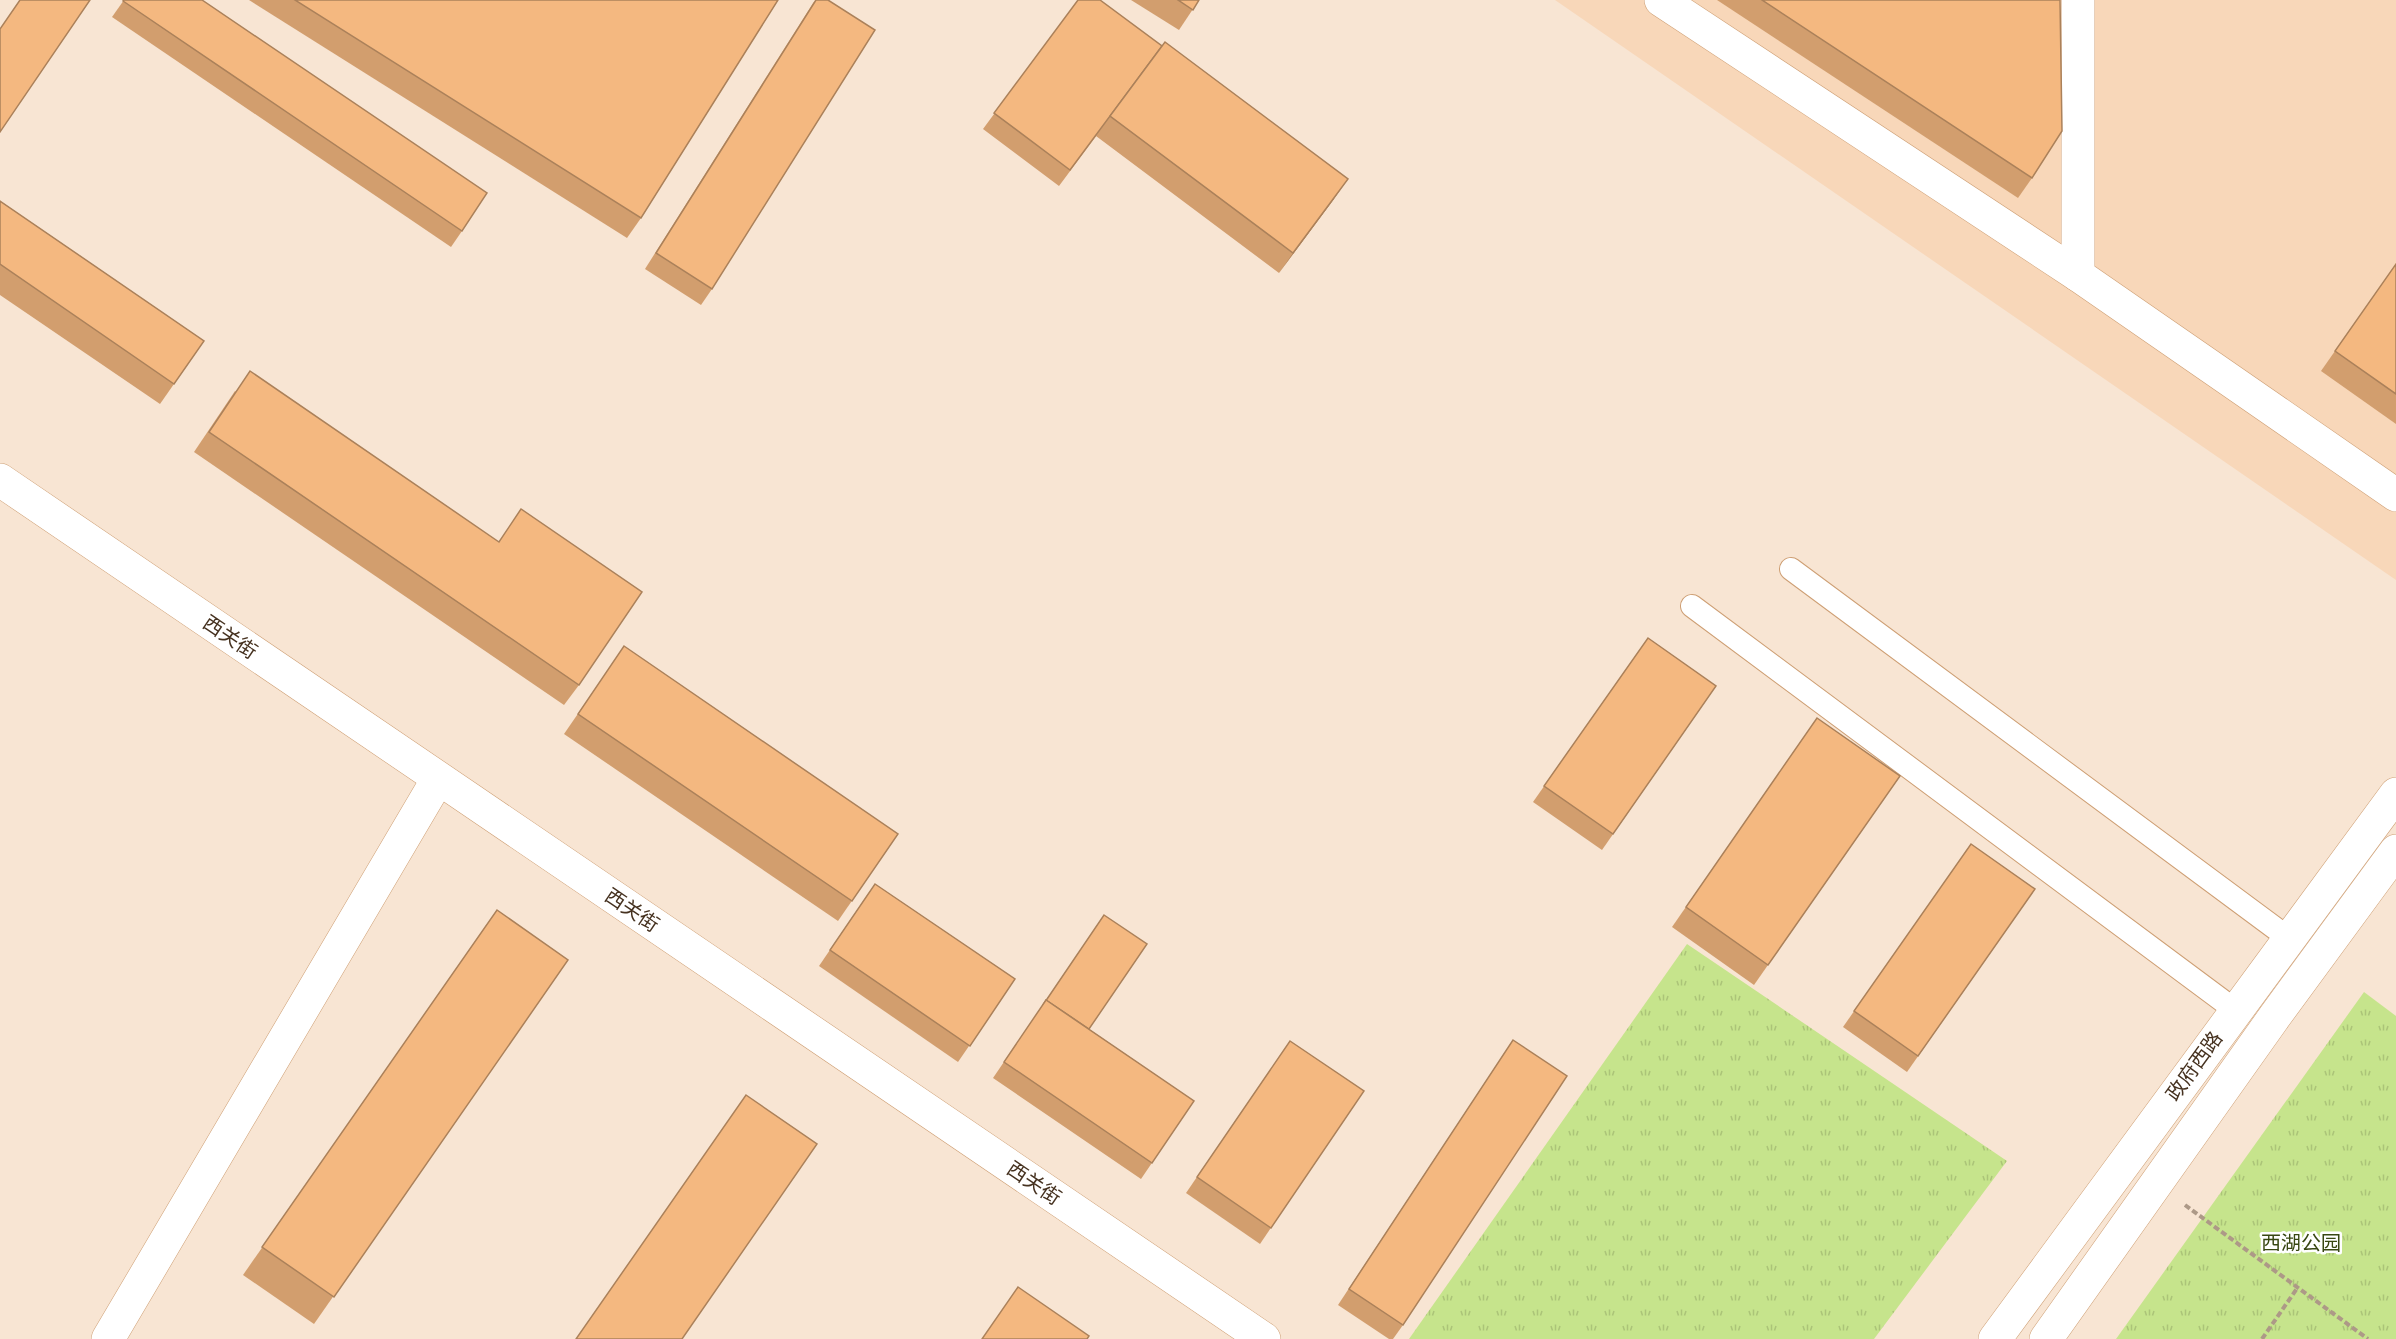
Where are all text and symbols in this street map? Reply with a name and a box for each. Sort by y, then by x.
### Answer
street label: 西关街 [198,610,262,664]
street label: 西关街 [600,883,664,937]
street label: 政府西路 [2161,1027,2227,1105]
street label: 西关街 [1002,1156,1066,1210]
park label: 西湖公园 [2261,1231,2341,1255]

